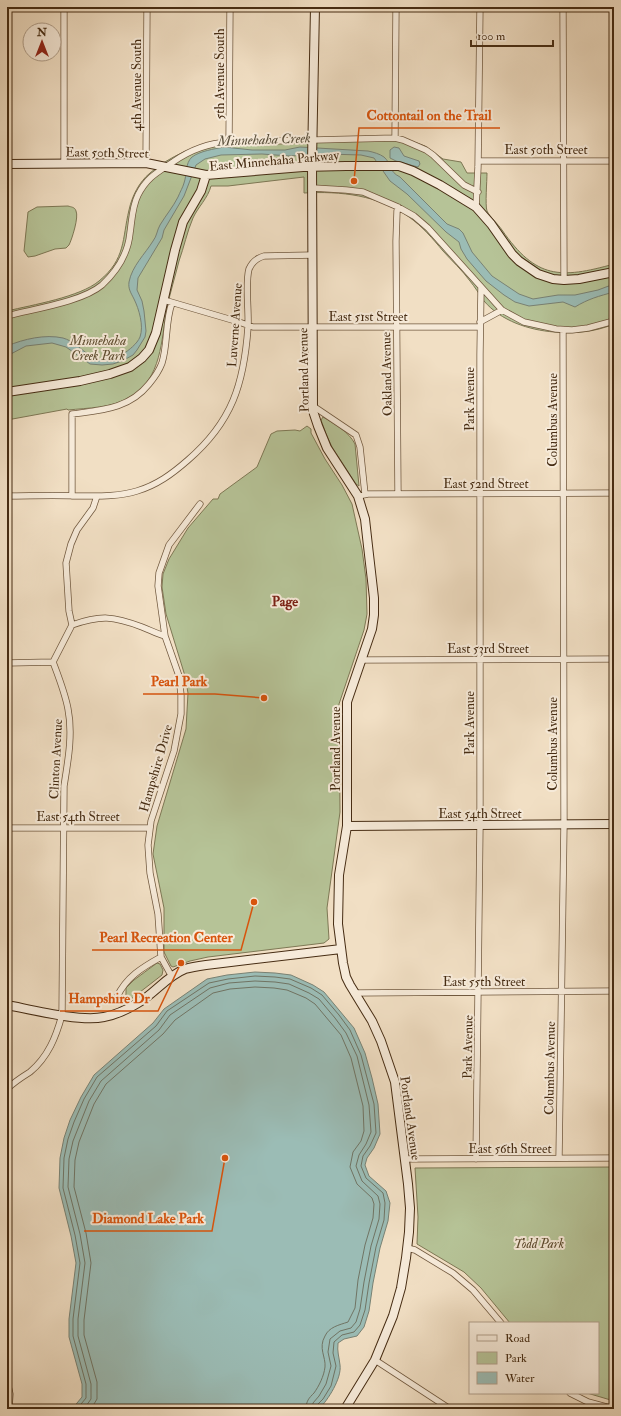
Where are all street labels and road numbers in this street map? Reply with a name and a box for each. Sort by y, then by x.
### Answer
street label: 5th Avenue South [212,28,228,120]
street label: 4th Avenue South [129,39,145,131]
street label: East 50th Street [504,142,588,158]
street label: East 50th Street [65,144,149,162]
street label: East Minnehaha Parkway [208,147,340,176]
street label: Luverne Avenue [224,282,246,368]
street label: East 51st Street [328,309,408,325]
street label: Portland Avenue [295,327,313,412]
street label: Oakland Avenue [378,331,396,416]
street label: Park Avenue [462,366,478,431]
street label: Columbus Avenue [545,373,561,467]
street label: East 52nd Street [443,476,529,492]
street label: East 53rd Street [447,641,529,657]
street label: Park Avenue [462,690,478,755]
street label: Columbus Avenue [545,697,561,791]
street label: Portland Avenue [328,706,344,791]
street label: Clinton Avenue [46,718,66,800]
street label: Hampshire Drive [136,722,177,814]
street label: East 54th Street [438,806,522,822]
street label: East 54th Street [36,809,120,825]
street label: East 55th Street [443,974,525,990]
street label: Park Avenue [459,1014,477,1079]
street label: Columbus Avenue [541,1020,559,1115]
street label: Portland Avenue [396,1075,424,1162]
street label: East 56th Street [468,1141,552,1157]

